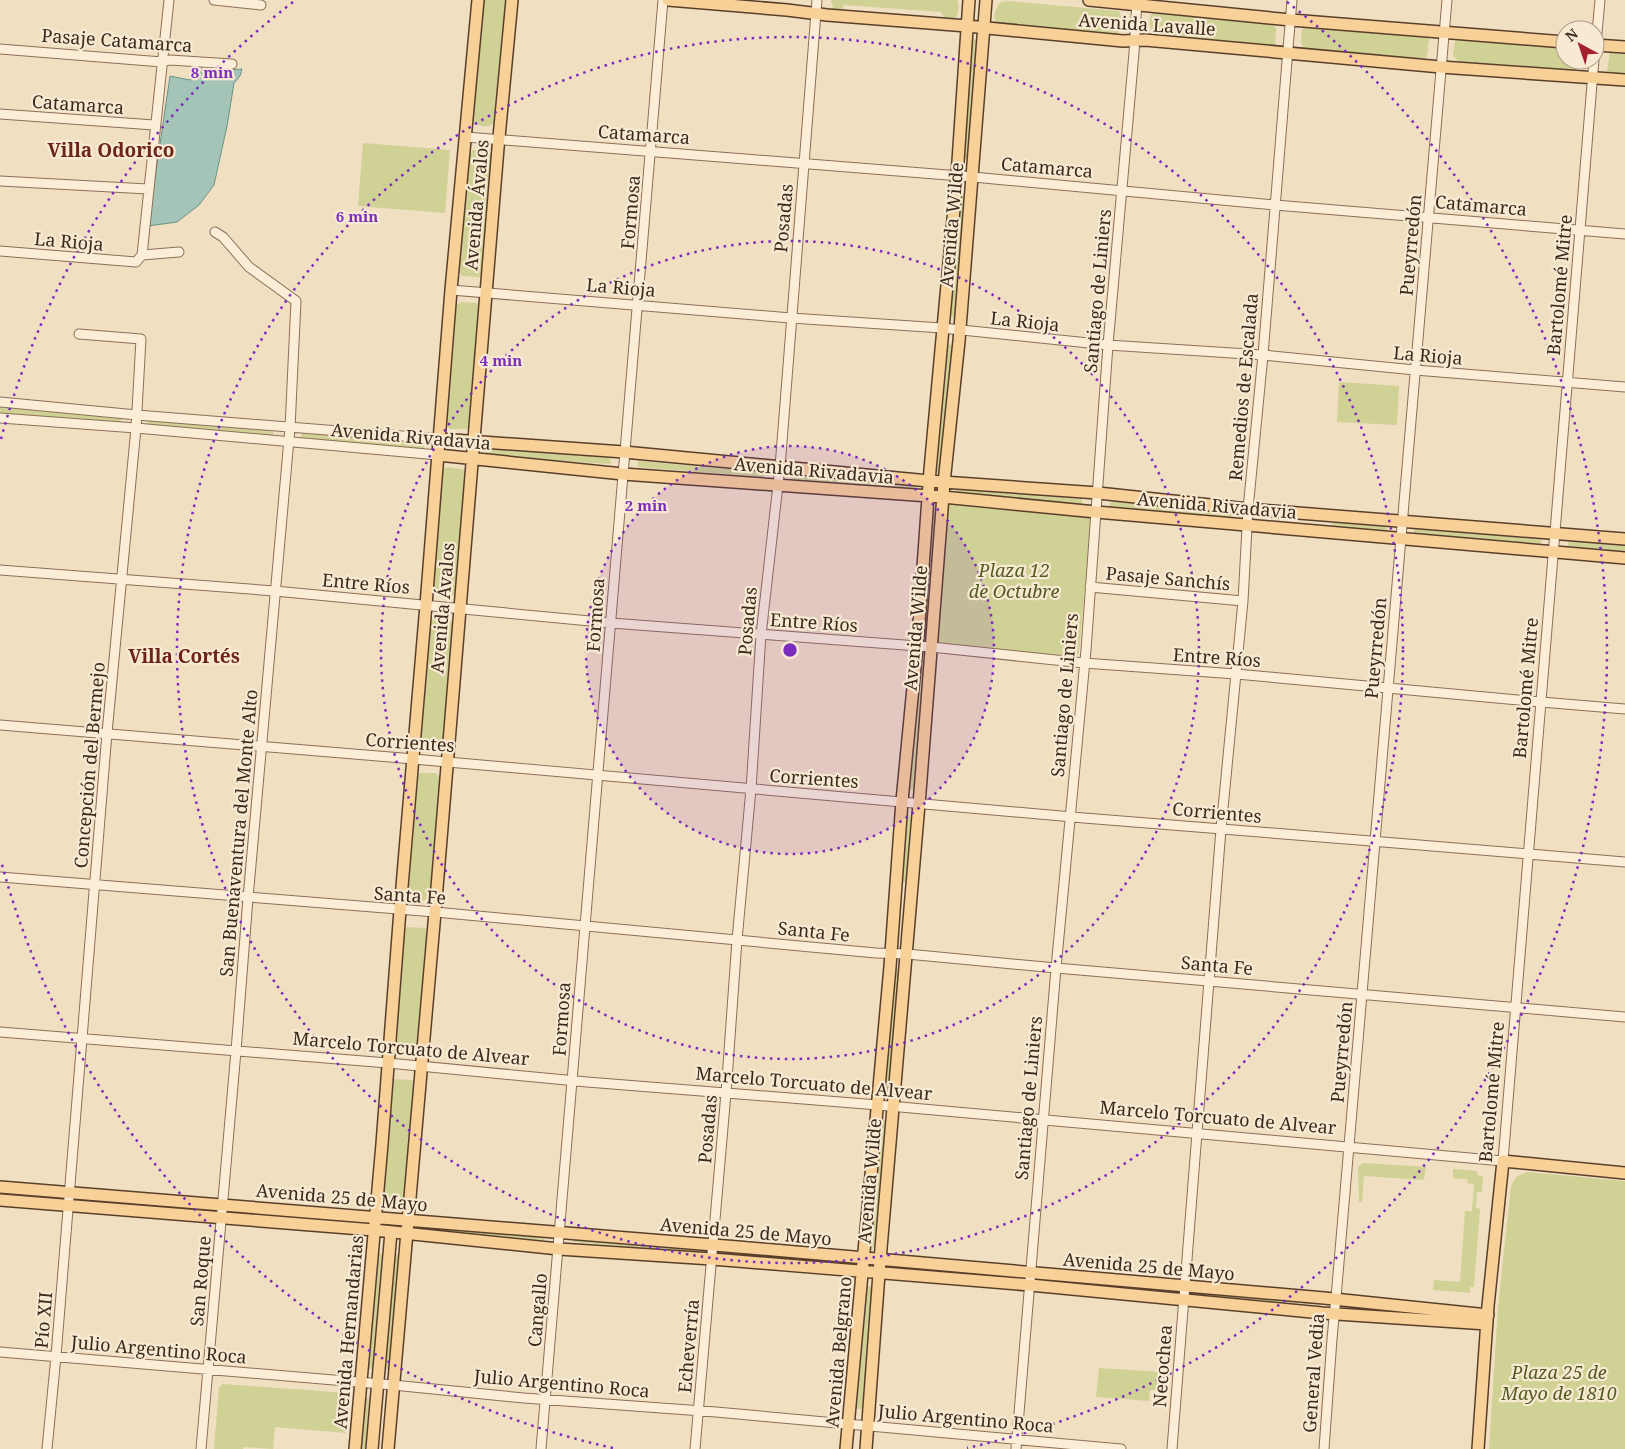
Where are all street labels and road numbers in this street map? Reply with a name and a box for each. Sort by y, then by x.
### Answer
street label: Avenida Lavalle [1078,7,1216,41]
street label: Pasaje Catamarca [41,23,193,57]
street label: Catamarca [31,89,125,119]
street label: Catamarca [597,119,691,149]
street label: Avenida Ávalos [458,139,494,271]
street label: Catamarca [1000,151,1094,183]
street label: Avenida Wilde [934,161,968,289]
street label: Formosa [615,174,645,250]
street label: Posadas [768,183,798,253]
street label: Catamarca [1434,189,1528,221]
street label: Pueyrredón [1394,193,1426,297]
street label: Santiago de Liniers [1078,208,1116,374]
street label: Bartolomé Mitre [1541,213,1577,357]
street label: La Rioja [33,226,105,256]
street label: La Rioja [585,272,657,302]
street label: Remedios de Escalada [1223,292,1263,482]
street label: La Rioja [989,305,1061,337]
street label: La Rioja [1392,340,1464,370]
street label: Avenida Rivadavia [330,417,492,455]
street label: Avenida Rivadavia [733,451,895,489]
street label: Avenida Rivadavia [1136,486,1298,524]
street label: Avenida Ávalos [424,542,460,674]
street label: Pasaje Sanchís [1105,561,1231,595]
street label: Avenida Wilde [898,564,932,692]
street label: Entre Ríos [321,567,411,599]
street label: Formosa [580,577,610,653]
street label: Posadas [732,586,762,656]
street label: Pueyrredón [1359,596,1391,700]
street label: Entre Ríos [769,607,859,637]
street label: Santiago de Liniers [1045,612,1083,778]
street label: Bartolomé Mitre [1507,616,1543,760]
street label: Entre Ríos [1172,642,1262,672]
street label: Concepción del Bermejo [68,661,110,869]
street label: San Buenaventura del Monte Alto [213,688,263,978]
street label: Corrientes [365,727,455,757]
street label: Corrientes [769,763,859,793]
street label: Corrientes [1171,796,1263,828]
street label: Santa Fe [373,881,447,909]
street label: Santa Fe [777,915,851,947]
street label: Santa Fe [1180,950,1254,980]
street label: Formosa [546,981,576,1057]
street label: Pueyrredón [1325,1000,1357,1104]
street label: Santiago de Liniers [1009,1015,1047,1181]
street label: Bartolomé Mitre [1473,1020,1509,1164]
street label: Marcelo Torcuato de Alvear [292,1026,531,1070]
street label: Marcelo Torcuato de Alvear [695,1061,934,1105]
street label: Posadas [692,1094,722,1164]
street label: Marcelo Torcuato de Alvear [1099,1095,1338,1139]
street label: Avenida Wilde [852,1117,886,1245]
street label: Avenida 25 de Mayo [255,1178,429,1216]
street label: Avenida 25 de Mayo [659,1212,833,1250]
street label: Avenida Hernandarias [328,1234,368,1430]
street label: San Roque [184,1235,216,1327]
street label: Avenida 25 de Mayo [1062,1247,1236,1285]
street label: Cangallo [522,1272,552,1348]
street label: Avenida Belgrano [819,1275,857,1429]
street label: Pío XII [29,1291,57,1349]
street label: Echeverría [672,1298,704,1394]
street label: General Vedia [1297,1312,1329,1434]
street label: Necochea [1147,1324,1177,1408]
street label: Julio Argentino Roca [69,1329,248,1369]
street label: Julio Argentino Roca [472,1363,651,1403]
street label: Julio Argentino Roca [876,1398,1055,1438]

